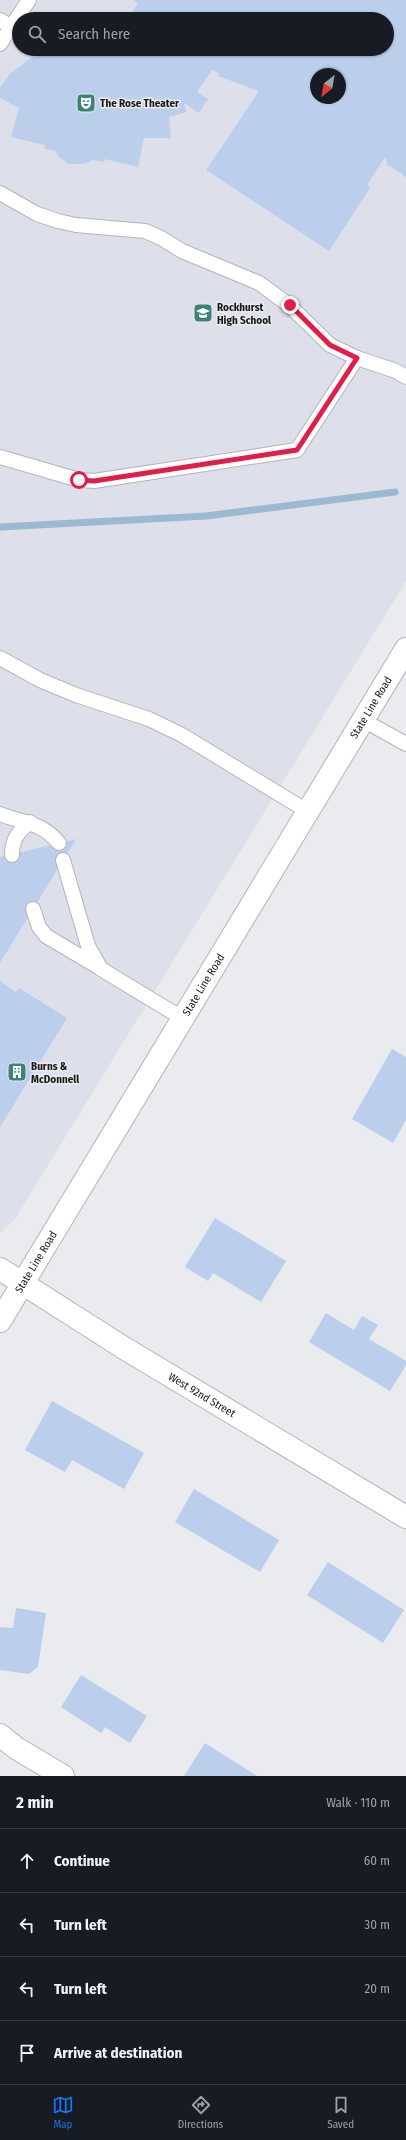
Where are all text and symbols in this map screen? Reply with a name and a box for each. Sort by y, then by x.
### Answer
search box [12,12,394,56]
icon: search [26,23,48,45]
text: Search here [58,25,130,43]
north arrow [310,68,346,104]
theatre icon: The Rose Theater [75,92,97,114]
place label: The Rose Theater [100,97,180,110]
route end [281,296,299,314]
place label: Rockhurst High School [217,301,272,327]
school or university icon: Rockhurst High School [192,302,214,324]
route start [70,471,88,489]
street label: State Line Road [347,674,394,741]
street label: State Line Road [180,951,227,1018]
place label: Burns & McDonnell [31,1060,80,1086]
building icon: Burns & McDonnell [6,1061,28,1083]
street label: State Line Road [12,1229,59,1295]
street label: West 92nd Street [166,1370,238,1420]
text: 2 min [16,1792,54,1813]
text: Walk · 110 m [326,1795,390,1810]
icon: ahead [16,1850,38,1872]
text: Continue [54,1852,110,1870]
text: 60 m [364,1853,390,1868]
icon: left [16,1914,38,1936]
text: Turn left [54,1916,107,1934]
text: 30 m [364,1917,390,1932]
icon: left [16,1978,38,2000]
text: Turn left [54,1980,107,1998]
text: 20 m [364,1981,390,1996]
icon: arrive [16,2042,38,2064]
text: Arrive at destination [54,2044,182,2062]
tab: Map [52,2094,74,2131]
tab: Directions [178,2094,223,2131]
tab: Saved [327,2094,354,2131]

